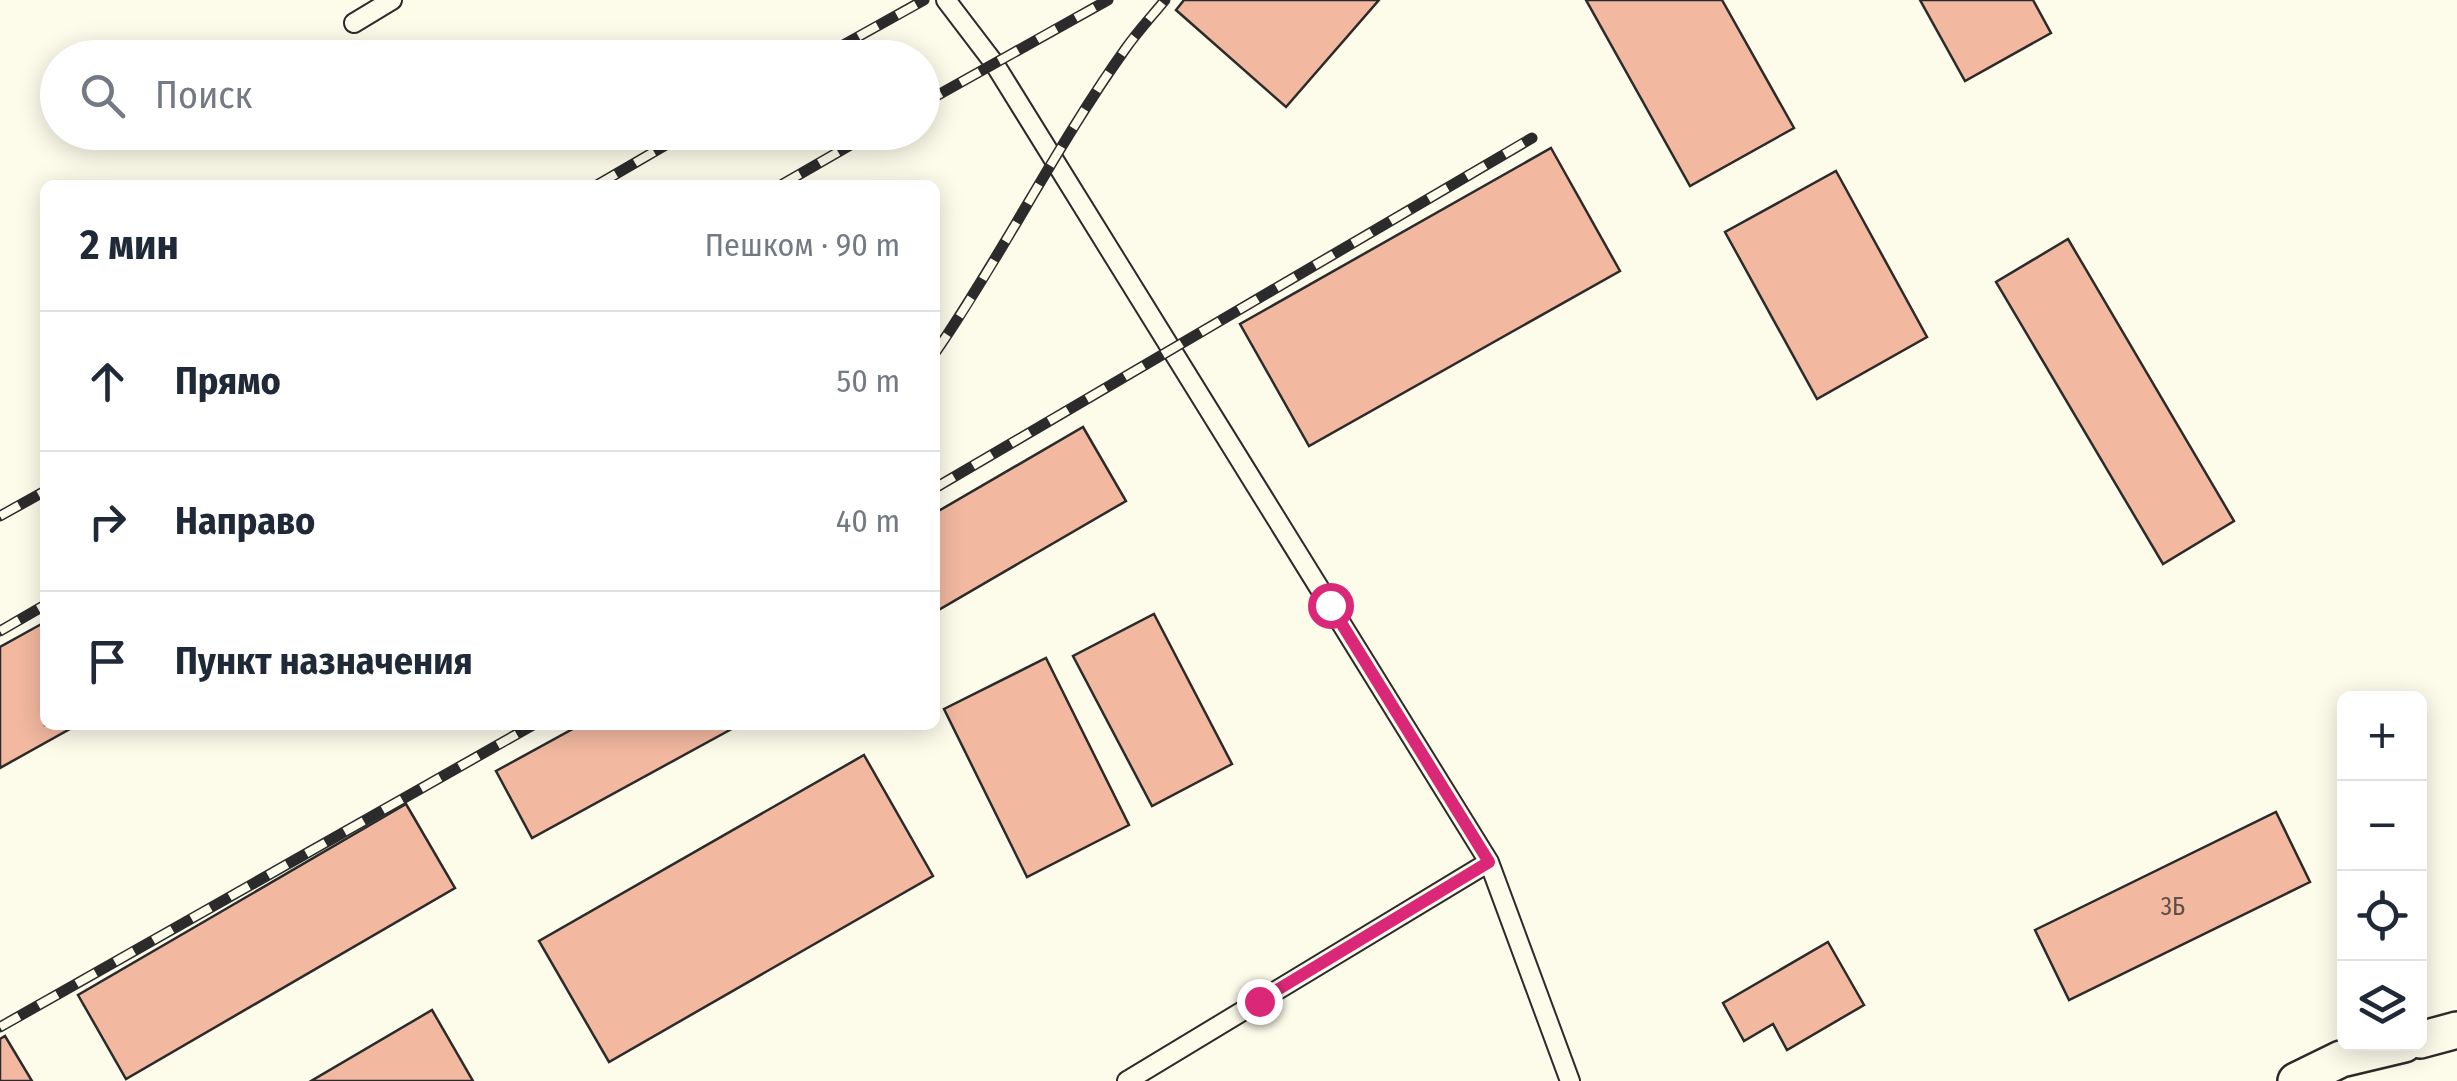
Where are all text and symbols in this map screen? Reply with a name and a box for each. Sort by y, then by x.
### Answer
search box [40,40,940,150]
icon: search [75,68,130,123]
text: Поиск [155,72,252,118]
text: 2 мин [80,220,179,270]
text: Пешком · 90 m [705,226,900,264]
icon: ahead [80,354,135,409]
text: Прямо [175,358,281,404]
text: 50 m [837,362,900,400]
icon: right [80,494,135,549]
text: Направо [175,498,315,544]
text: 40 m [836,502,900,540]
route start [1308,583,1354,629]
icon: arrive [80,634,135,689]
text: Пункт назначения [175,638,473,684]
map controls [2337,691,2427,1051]
button: + [2337,691,2427,781]
button: − [2337,781,2427,871]
button: locate [2337,871,2427,961]
house number: 3Б [2161,892,2185,922]
button: layers [2337,961,2427,1051]
route end [1237,979,1283,1025]

